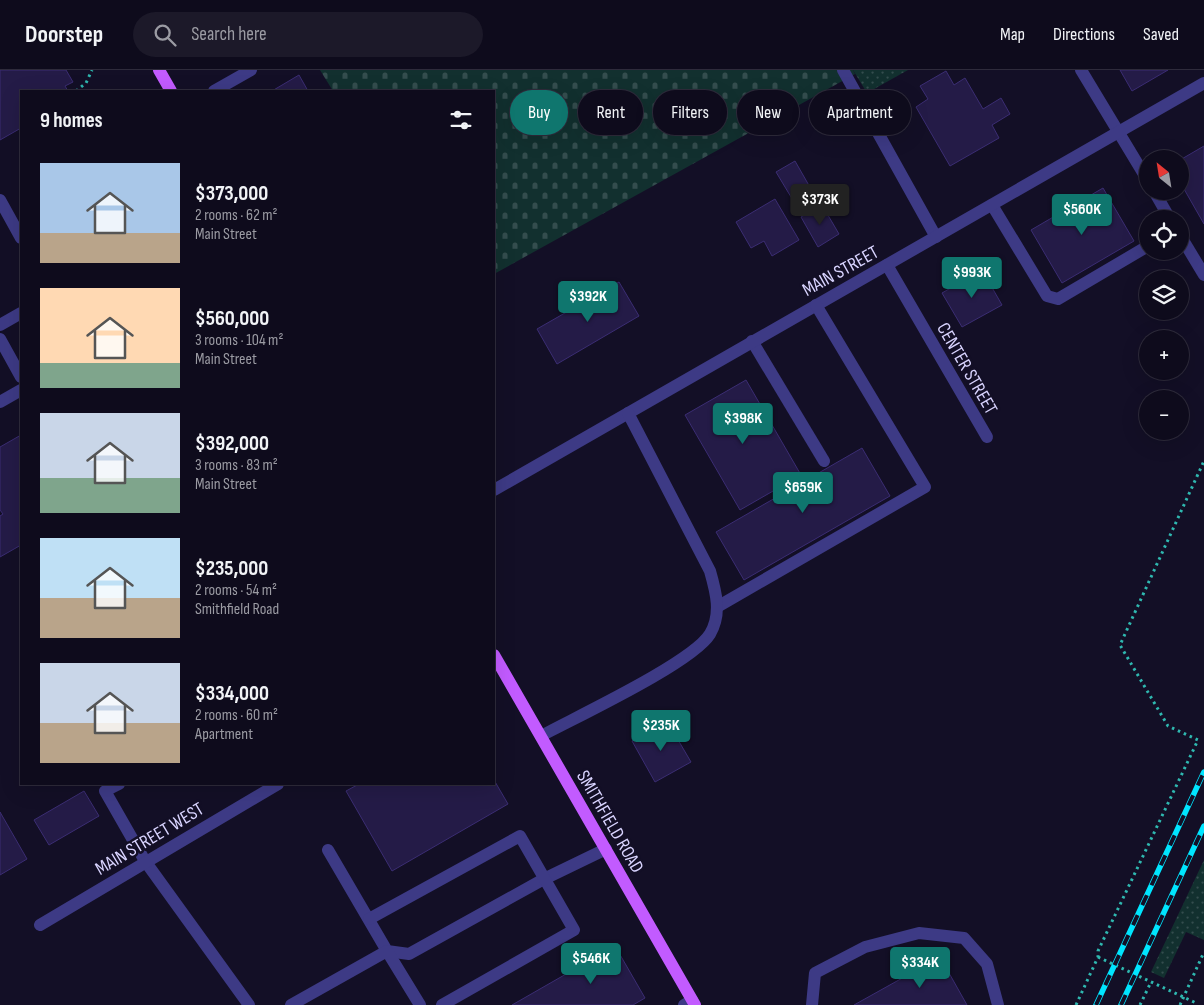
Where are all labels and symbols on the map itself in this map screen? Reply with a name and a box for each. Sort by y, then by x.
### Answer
north arrow [1139,150,1189,200]
pin: $373K [785,184,855,226]
pin: $560K [1047,194,1117,236]
street label: MAIN STREET [798,241,883,302]
pin: $993K [937,256,1007,299]
pin: $392K [553,280,623,323]
street label: CENTER STREET [931,319,1002,419]
pin: $398K [708,402,778,445]
pin: $659K [768,472,838,514]
pin: $235K [626,710,696,752]
street label: SMITHFIELD ROAD [571,766,648,877]
street label: MAIN STREET WEST [91,798,209,881]
pin: $546K [556,942,626,985]
pin: $334K [885,946,955,989]

